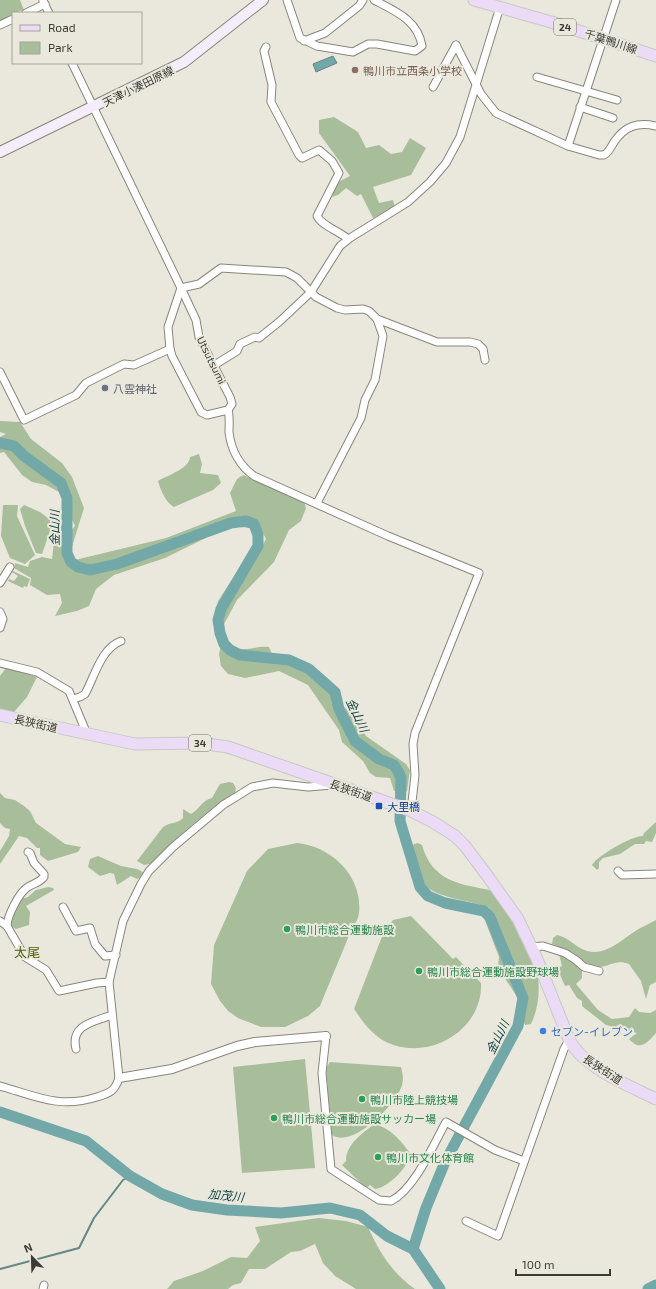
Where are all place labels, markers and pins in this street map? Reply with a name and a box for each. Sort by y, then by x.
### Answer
place label: 鴨川市立西条小学校 [363,64,462,77]
marker: 鴨川市立西条小学校 [350,65,360,75]
place label: 八雲神社 [113,382,157,395]
marker: 八雲神社 [100,383,110,393]
place label: 大里橋 [387,800,420,813]
marker: 大里橋 [374,801,384,811]
place label: 鴨川市総合運動施設 [295,923,394,936]
marker: 鴨川市総合運動施設 [282,924,292,934]
place label: 鴨川市総合運動施設野球場 [427,965,559,978]
marker: 鴨川市総合運動施設野球場 [414,966,424,976]
place label: セブン-イレブン [551,1025,633,1038]
marker: セブン-イレブン [538,1026,548,1036]
place label: 鴨川市陸上競技場 [370,1093,458,1106]
marker: 鴨川市陸上競技場 [357,1094,367,1104]
place label: 鴨川市総合運動施設サッカー場 [282,1112,436,1125]
marker: 鴨川市総合運動施設サッカー場 [269,1113,279,1123]
place label: 鴨川市文化体育館 [386,1151,474,1164]
marker: 鴨川市文化体育館 [373,1152,383,1162]

